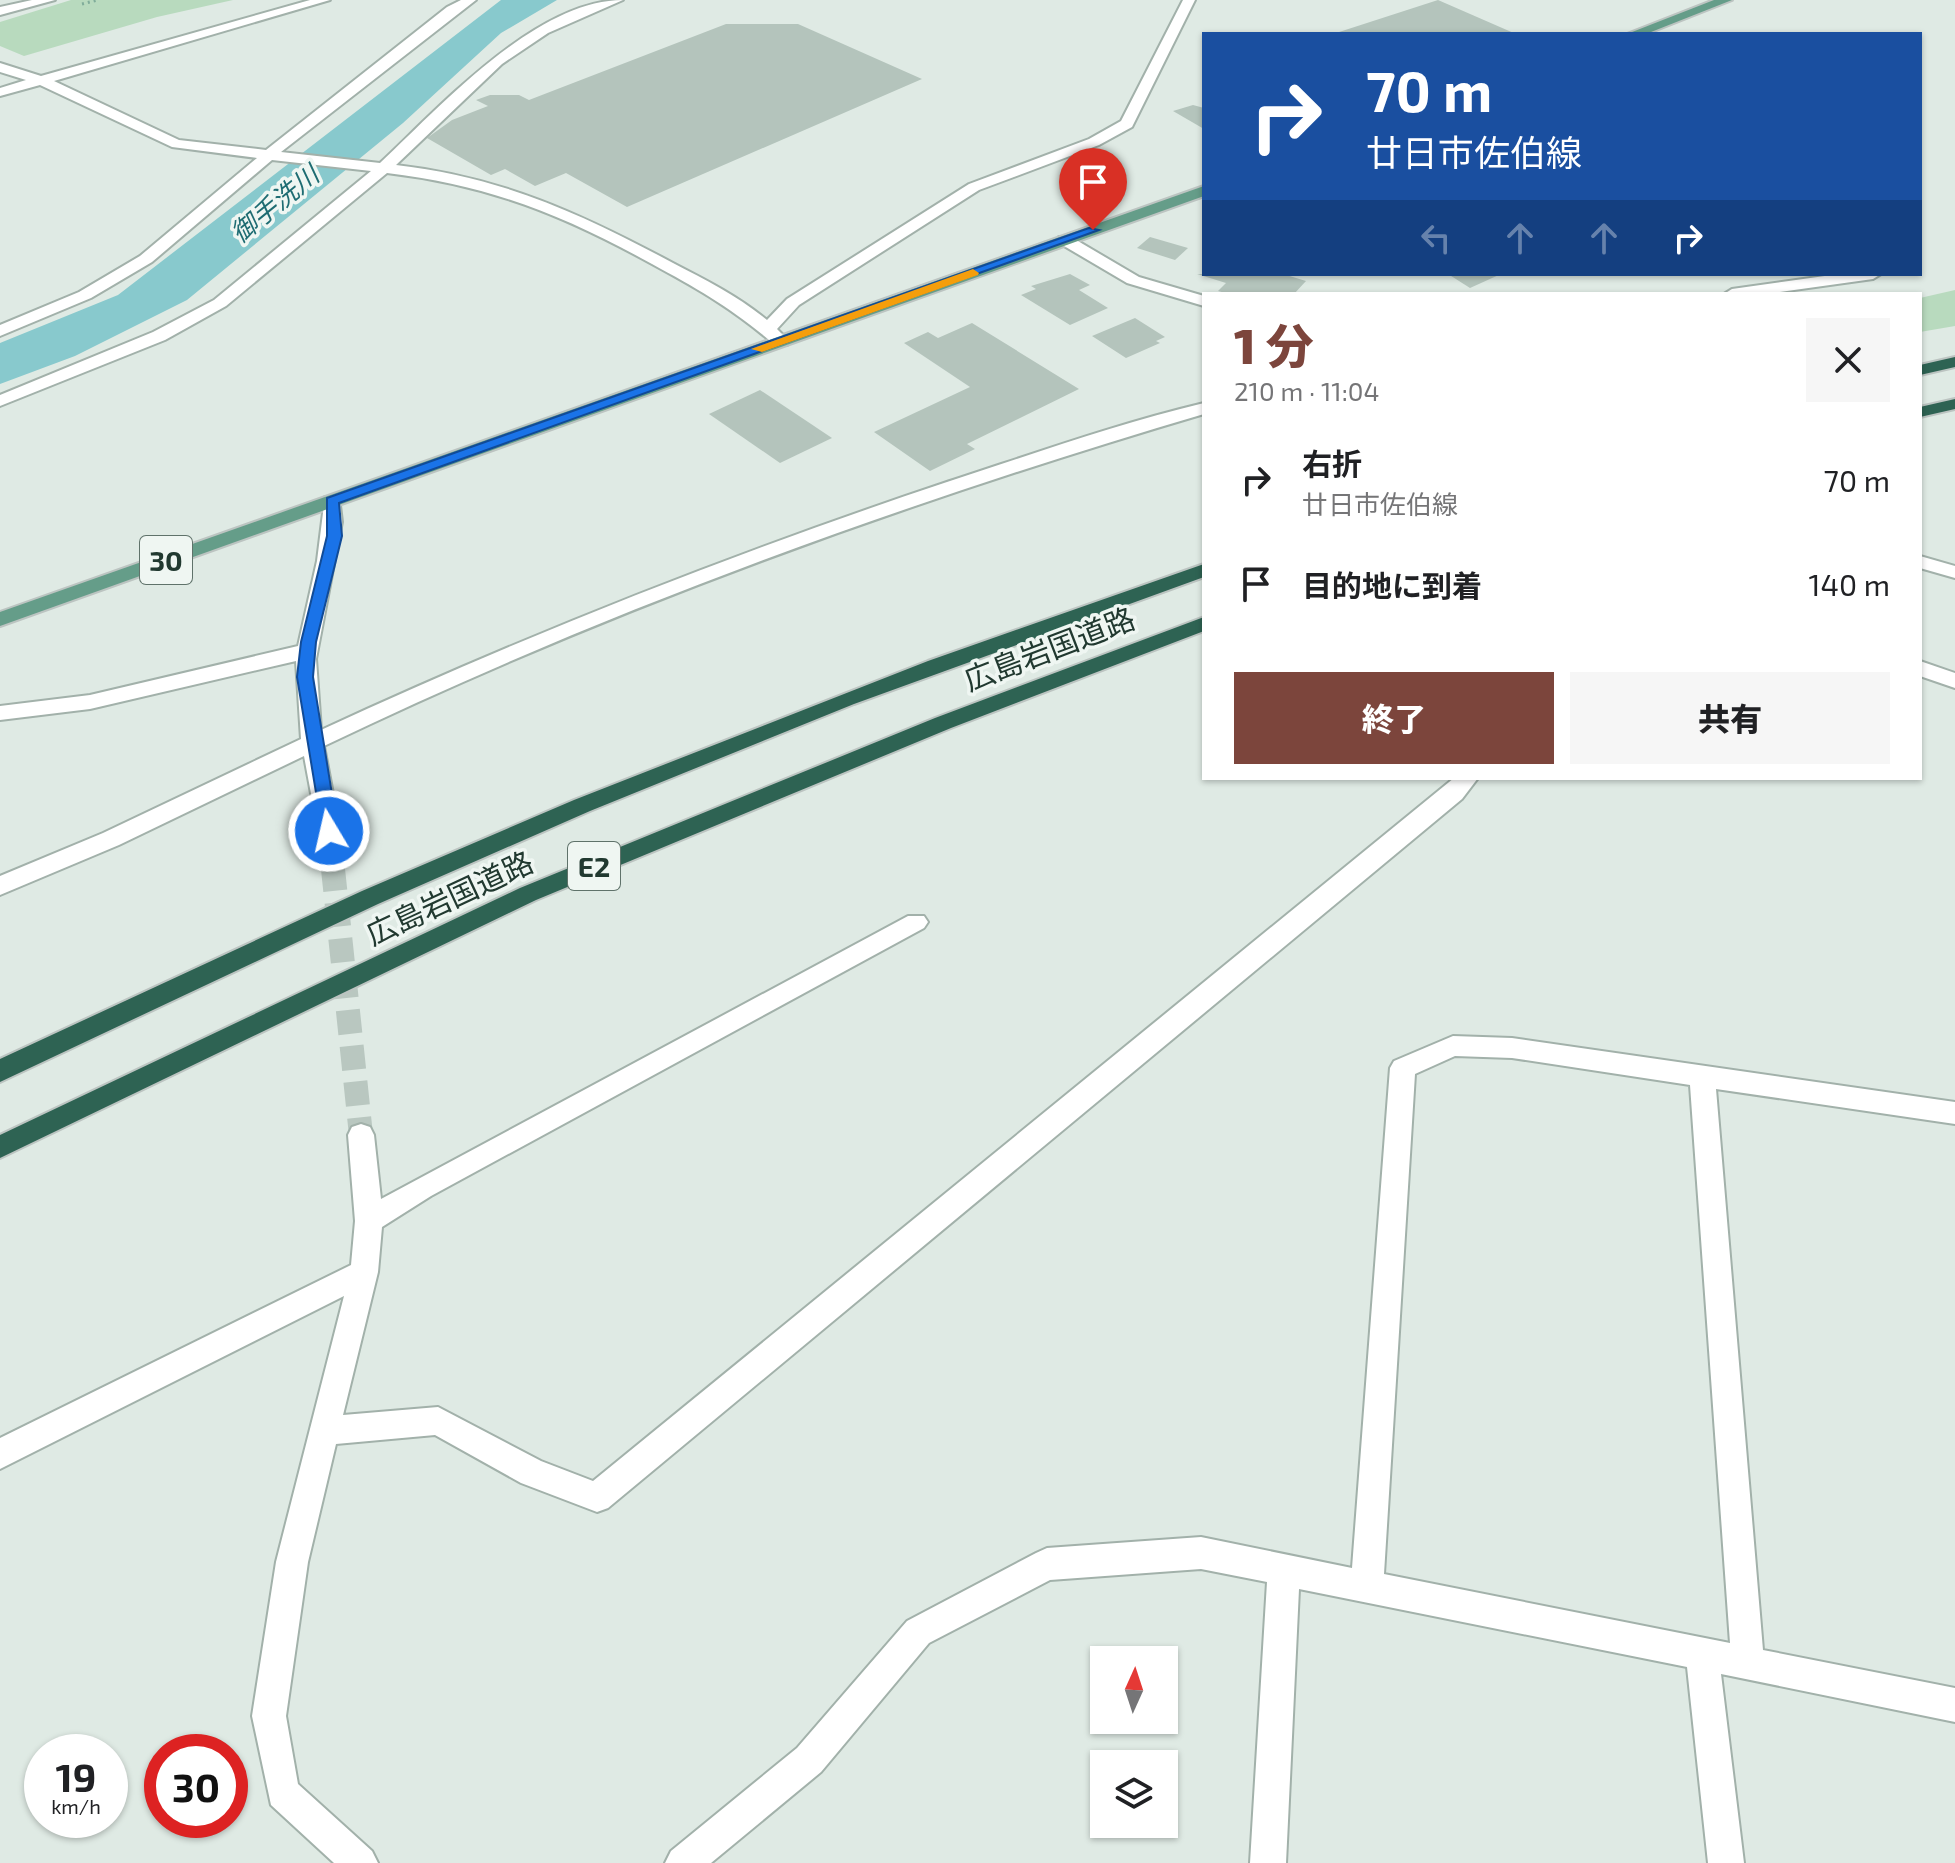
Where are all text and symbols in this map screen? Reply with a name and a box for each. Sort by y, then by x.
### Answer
text: 70 m [1366,56,1492,123]
icon: right [1234,64,1338,168]
text: 廿日市佐伯線 [1366,130,1582,173]
pin [1059,148,1127,230]
water label: 御手洗川 [224,156,326,248]
icon: arrive [1071,160,1115,204]
icon: left [1414,216,1458,260]
icon: ahead [1498,216,1542,260]
icon: ahead [1582,216,1626,260]
icon: right [1666,216,1710,260]
text: 1 分 [1234,316,1314,374]
button: close [1806,318,1890,402]
text: 210 m · 11:04 [1234,375,1379,406]
text: 右折 [1302,445,1362,481]
icon: right [1234,458,1278,502]
text: 70 m [1824,462,1890,498]
text: 廿日市佐伯線 [1302,488,1458,519]
road number: 30 [140,536,192,584]
icon: arrive [1234,562,1278,606]
text: 140 m [1809,566,1890,602]
text: 目的地に到着 [1302,567,1482,603]
street label: 広島岩国道路 [959,599,1139,697]
button: 終了 [1234,672,1554,764]
button: 共有 [1570,672,1890,764]
position arrow [287,789,371,873]
road number: E2 [568,842,620,890]
street label: 広島岩国道路 [360,843,538,951]
north arrow [1090,1646,1178,1734]
map controls [1090,1646,1178,1838]
speed limit sign: 30 [144,1734,248,1838]
button: layers [1090,1750,1178,1838]
text: 19 [56,1752,96,1800]
text: km/h [51,1794,101,1818]

